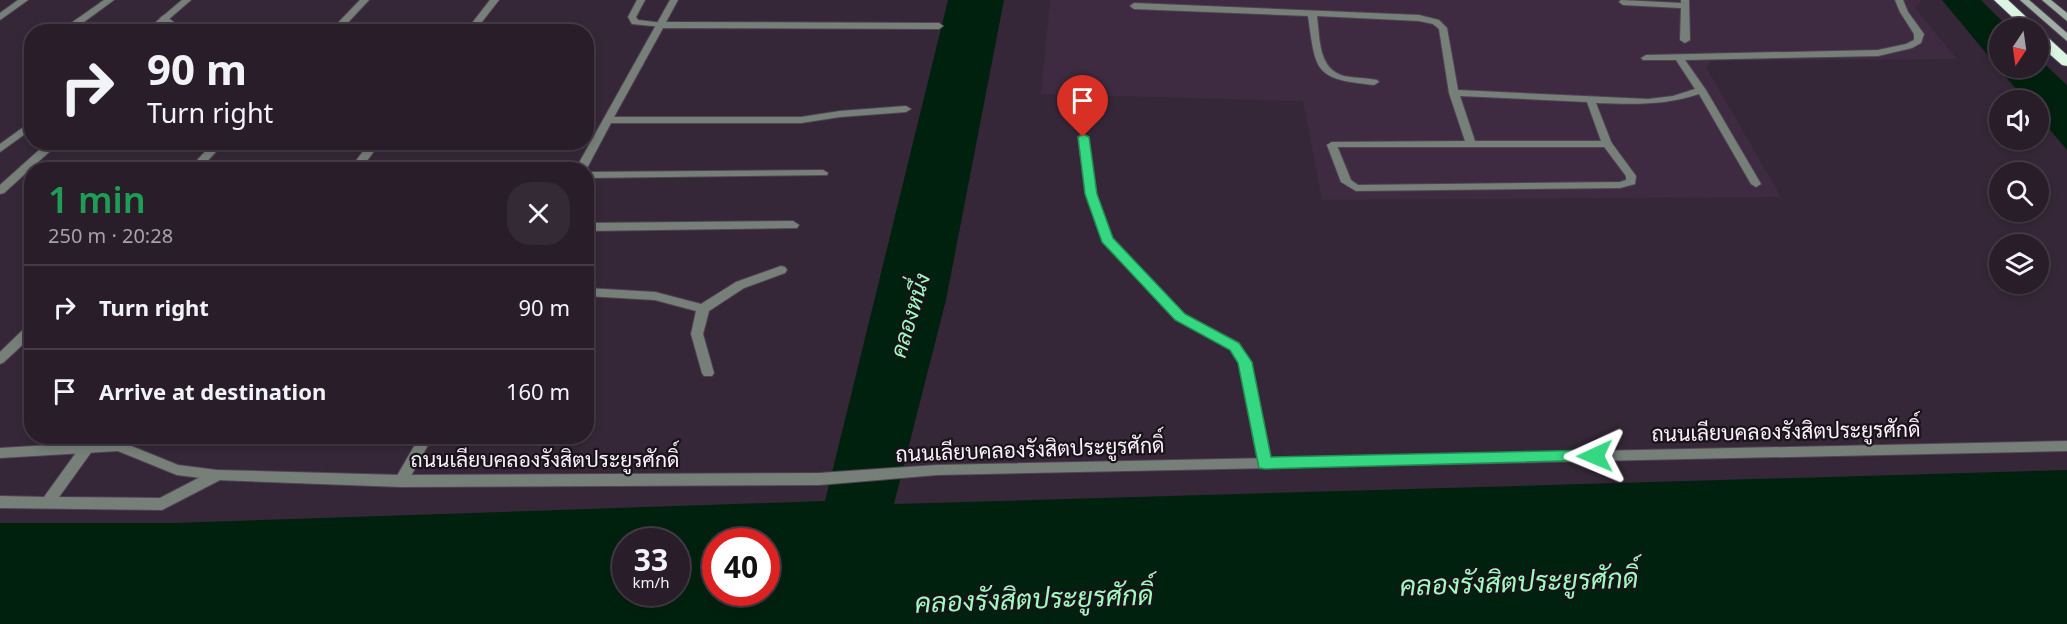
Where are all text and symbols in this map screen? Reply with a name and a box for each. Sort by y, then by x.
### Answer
north arrow [1989,18,2049,78]
map controls [1989,18,2049,294]
text: 90 m [147,40,247,97]
icon: right [48,48,126,126]
pin [1057,75,1108,137]
icon: arrive [1066,84,1099,117]
button: sound [1989,90,2049,150]
text: Turn right [147,94,273,131]
button: search [1989,162,2049,222]
text: 1 min [48,175,146,224]
button: close [507,182,570,245]
text: 250 m · 20:28 [48,222,173,249]
button: layers [1989,234,2049,294]
water label: คลองหนึ่ง [879,268,936,361]
icon: right [48,291,81,324]
text: Turn right [99,292,209,322]
text: 90 m [519,292,570,322]
icon: arrive [48,375,81,408]
text: Arrive at destination [99,376,326,406]
text: 160 m [506,376,570,406]
street label: ถนนเลียบคลองรังสิตประยูรศักดิ์ [1651,410,1921,449]
position arrow [1563,424,1627,488]
street label: ถนนเลียบคลองรังสิตประยูรศักดิ์ [895,425,1165,470]
street label: ถนนเลียบคลองรังสิตประยูรศักดิ์ [410,440,680,475]
speed limit sign: 40 [702,528,780,606]
text: 33 [634,539,668,580]
water label: คลองรังสิตประยูรศักดิ์ [1399,553,1644,605]
water label: คลองรังสิตประยูรศักดิ์ [914,570,1159,622]
text: km/h [633,572,669,592]

